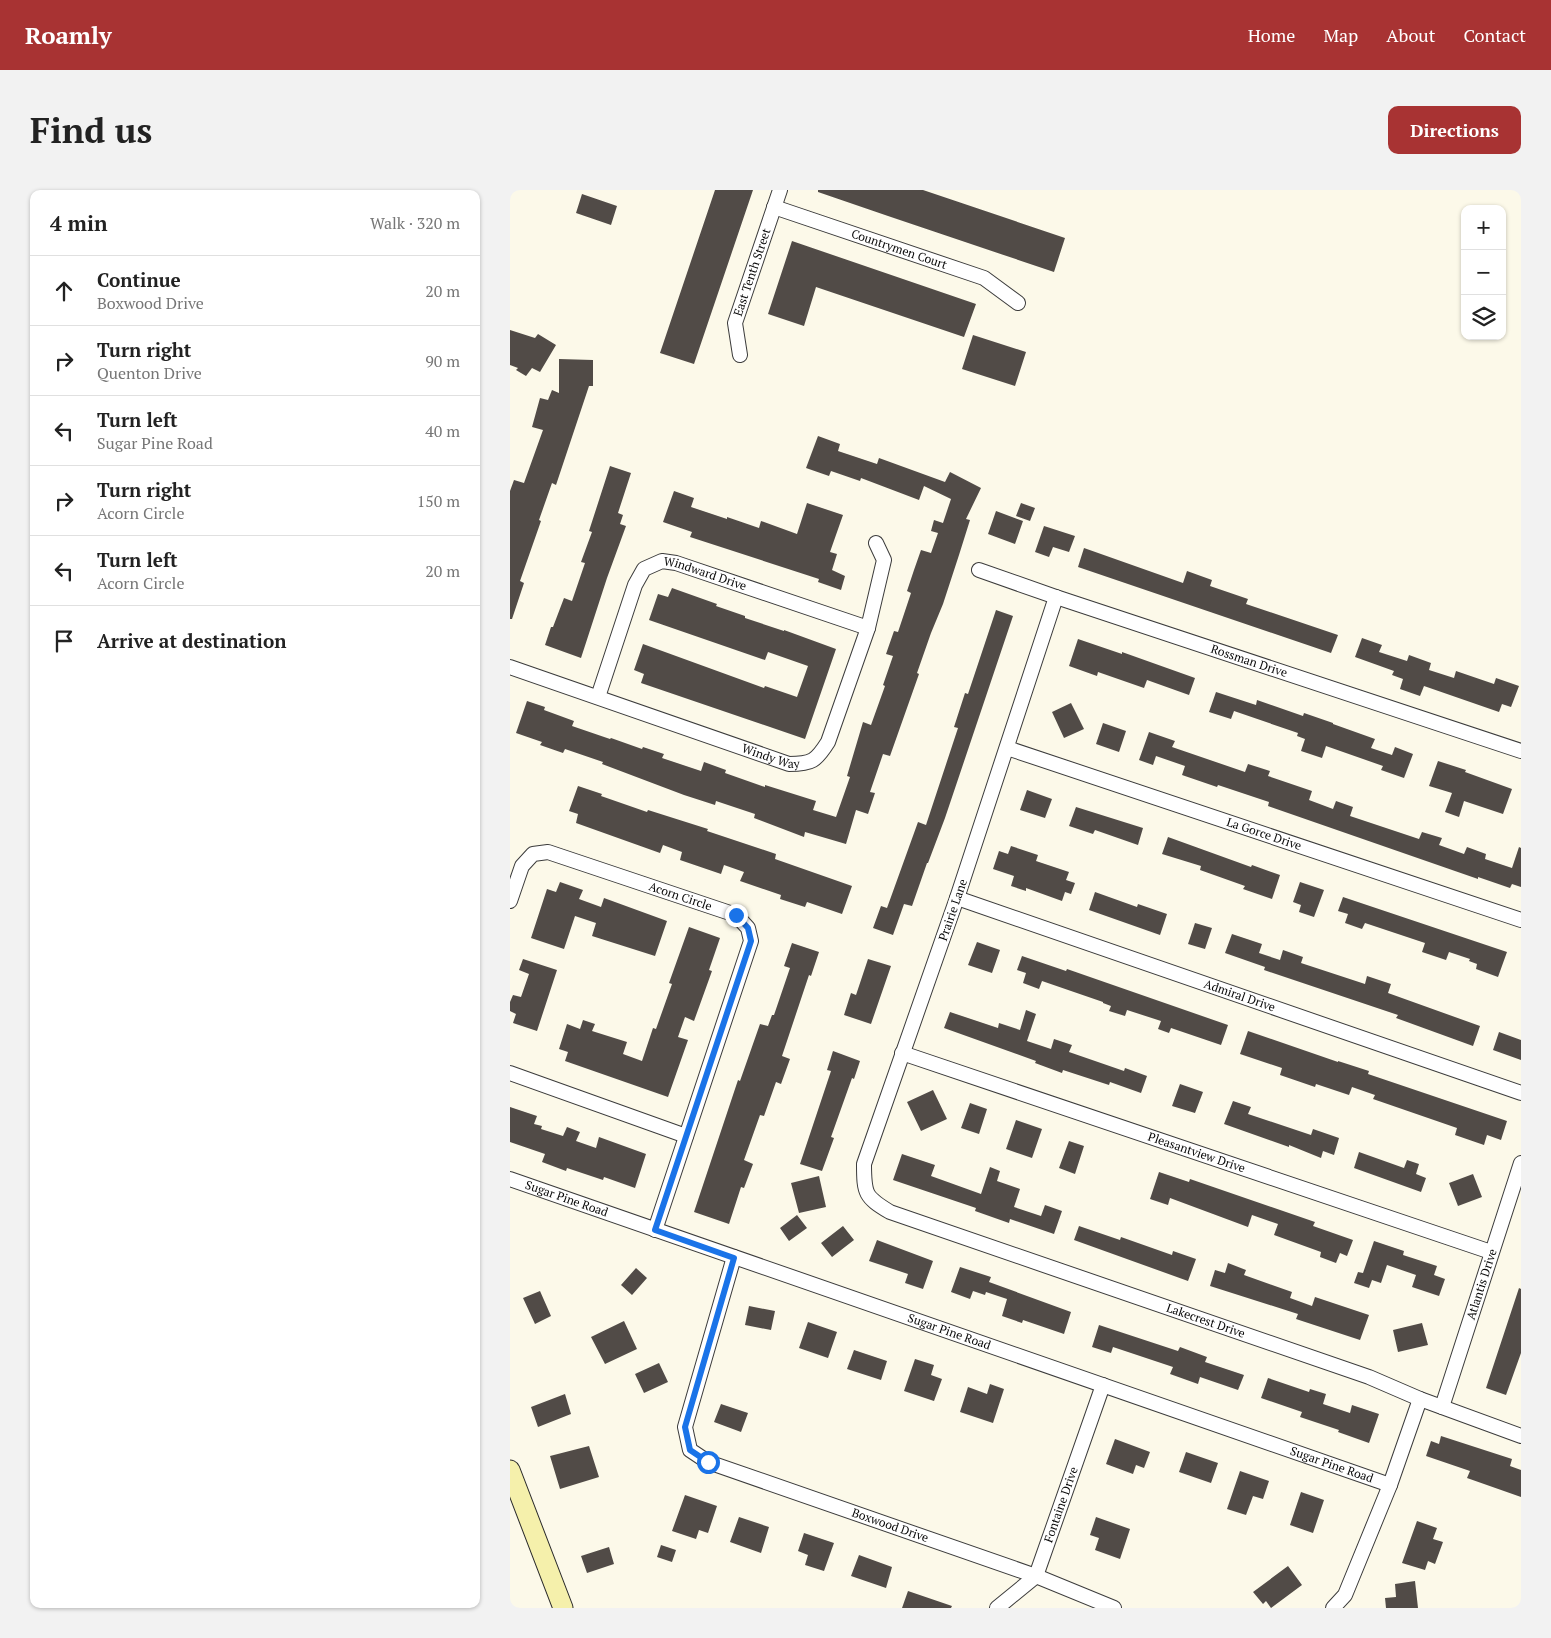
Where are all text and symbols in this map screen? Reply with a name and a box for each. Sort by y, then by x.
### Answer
text: Roamly [25,19,112,51]
text: Home [1248,23,1295,47]
text: Map [1323,23,1358,47]
text: About [1386,23,1435,47]
text: Contact [1463,23,1526,47]
button: Directions [1388,106,1521,154]
text: Find us [30,107,152,153]
map controls [1461,205,1506,340]
button: + [1461,205,1506,250]
text: 4 min [50,209,107,237]
text: Walk · 320 m [370,212,460,234]
street label: East Tenth Street [730,226,774,318]
street label: Countrymen Court [849,226,949,272]
button: − [1461,250,1506,295]
text: Continue [97,267,181,292]
icon: ahead [50,277,78,305]
text: 20 m [425,280,460,302]
text: Boxwood Drive [97,292,204,314]
button: layers [1461,295,1506,340]
text: Turn right [97,337,191,362]
icon: right [50,347,78,375]
text: 90 m [425,350,460,372]
text: Quenton Drive [97,362,202,384]
text: Turn left [97,407,178,432]
icon: left [50,417,78,445]
text: 40 m [425,420,460,442]
text: Sugar Pine Road [97,432,213,454]
text: Turn right [97,477,191,502]
icon: right [50,487,78,515]
text: 150 m [417,490,460,512]
text: Acorn Circle [97,502,185,524]
text: Turn left [97,547,178,572]
street label: Windward Drive [663,553,749,593]
icon: left [50,557,78,585]
text: 20 m [425,560,460,582]
text: Acorn Circle [97,572,185,594]
icon: arrive [50,627,78,655]
text: Arrive at destination [97,628,286,653]
street label: Rossman Drive [1209,641,1289,680]
street label: Windy Way [740,740,801,771]
street label: La Gorce Drive [1225,814,1304,853]
street label: Prairie Lane [935,877,970,943]
street label: Acorn Circle [647,878,714,913]
route end [725,904,748,927]
street label: Admiral Drive [1202,976,1278,1015]
street label: Pleasantview Drive [1146,1129,1247,1175]
street label: Sugar Pine Road [523,1177,611,1220]
street label: Atlantis Drive [1463,1247,1500,1322]
street label: Lakecrest Drive [1165,1300,1247,1341]
street label: Sugar Pine Road [906,1310,993,1353]
street label: Sugar Pine Road [1288,1443,1376,1486]
route start [697,1451,720,1474]
street label: Fontaine Drive [1040,1465,1081,1544]
street label: Boxwood Drive [850,1505,931,1545]

